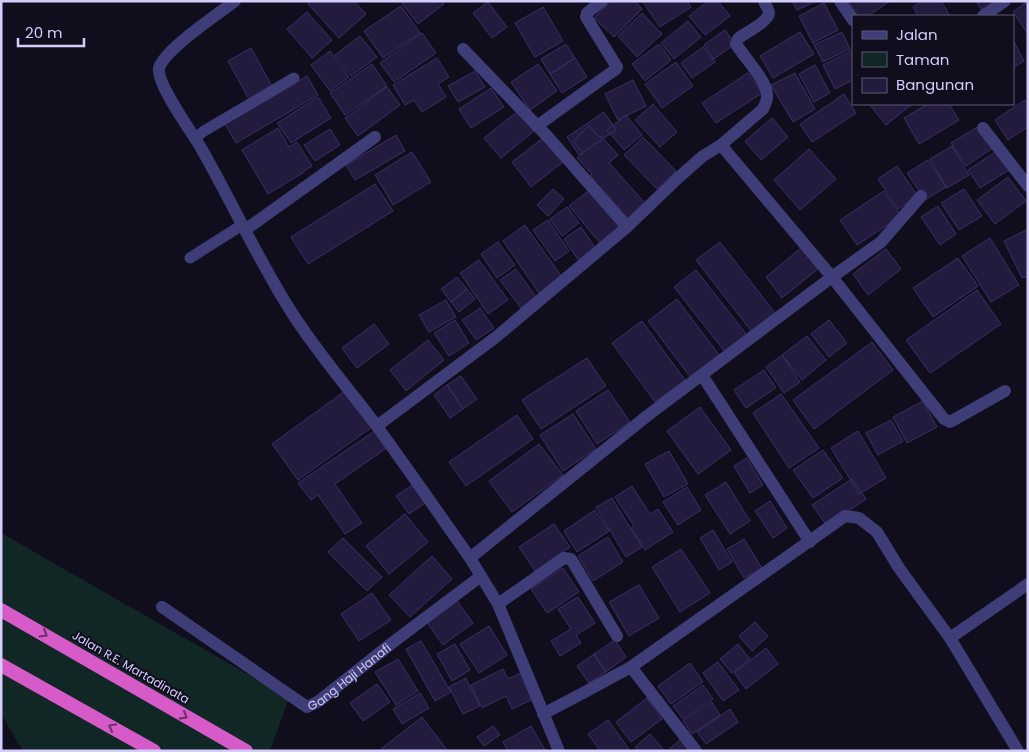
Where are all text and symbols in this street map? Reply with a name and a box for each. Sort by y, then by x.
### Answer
scale bar [18,15,84,47]
legend [852,15,1014,105]
text: 20 m [25,22,63,43]
text: Jalan [896,24,938,45]
text: Taman [896,49,949,70]
text: Bangunan [896,74,974,95]
street label: Jalan R.E. Martadinata [69,626,193,708]
one-way arrow [38,628,47,638]
street label: Gang Haji Hanafi [304,639,394,714]
one-way arrow [179,709,188,719]
one-way arrow [108,723,117,733]

